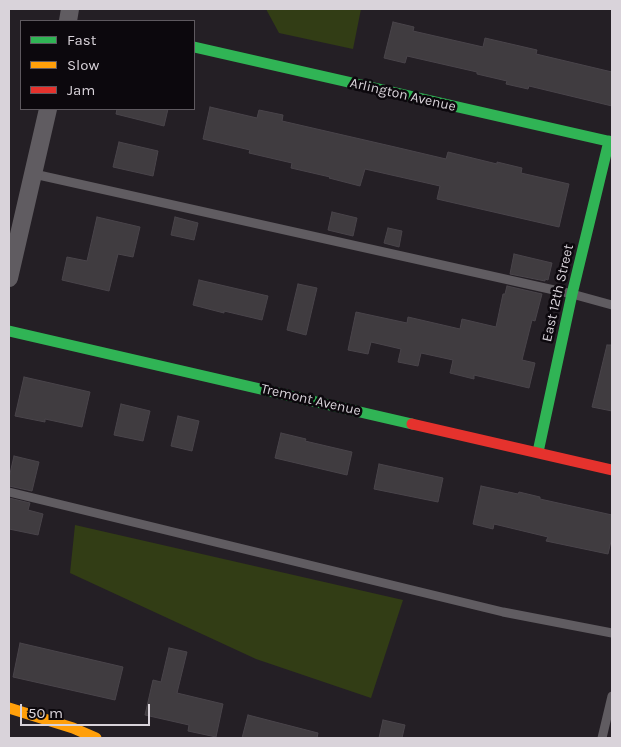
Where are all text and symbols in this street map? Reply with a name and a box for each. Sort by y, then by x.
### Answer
legend [20,20,195,110]
text: Fast [67,31,96,49]
text: Slow [67,56,99,74]
street label: Arlington Avenue [348,75,458,115]
text: Jam [67,81,95,99]
street label: East 12th Street [539,243,577,343]
street label: Tremont Avenue [259,380,363,420]
scale bar [22,694,152,726]
text: 50 m [28,704,63,722]

